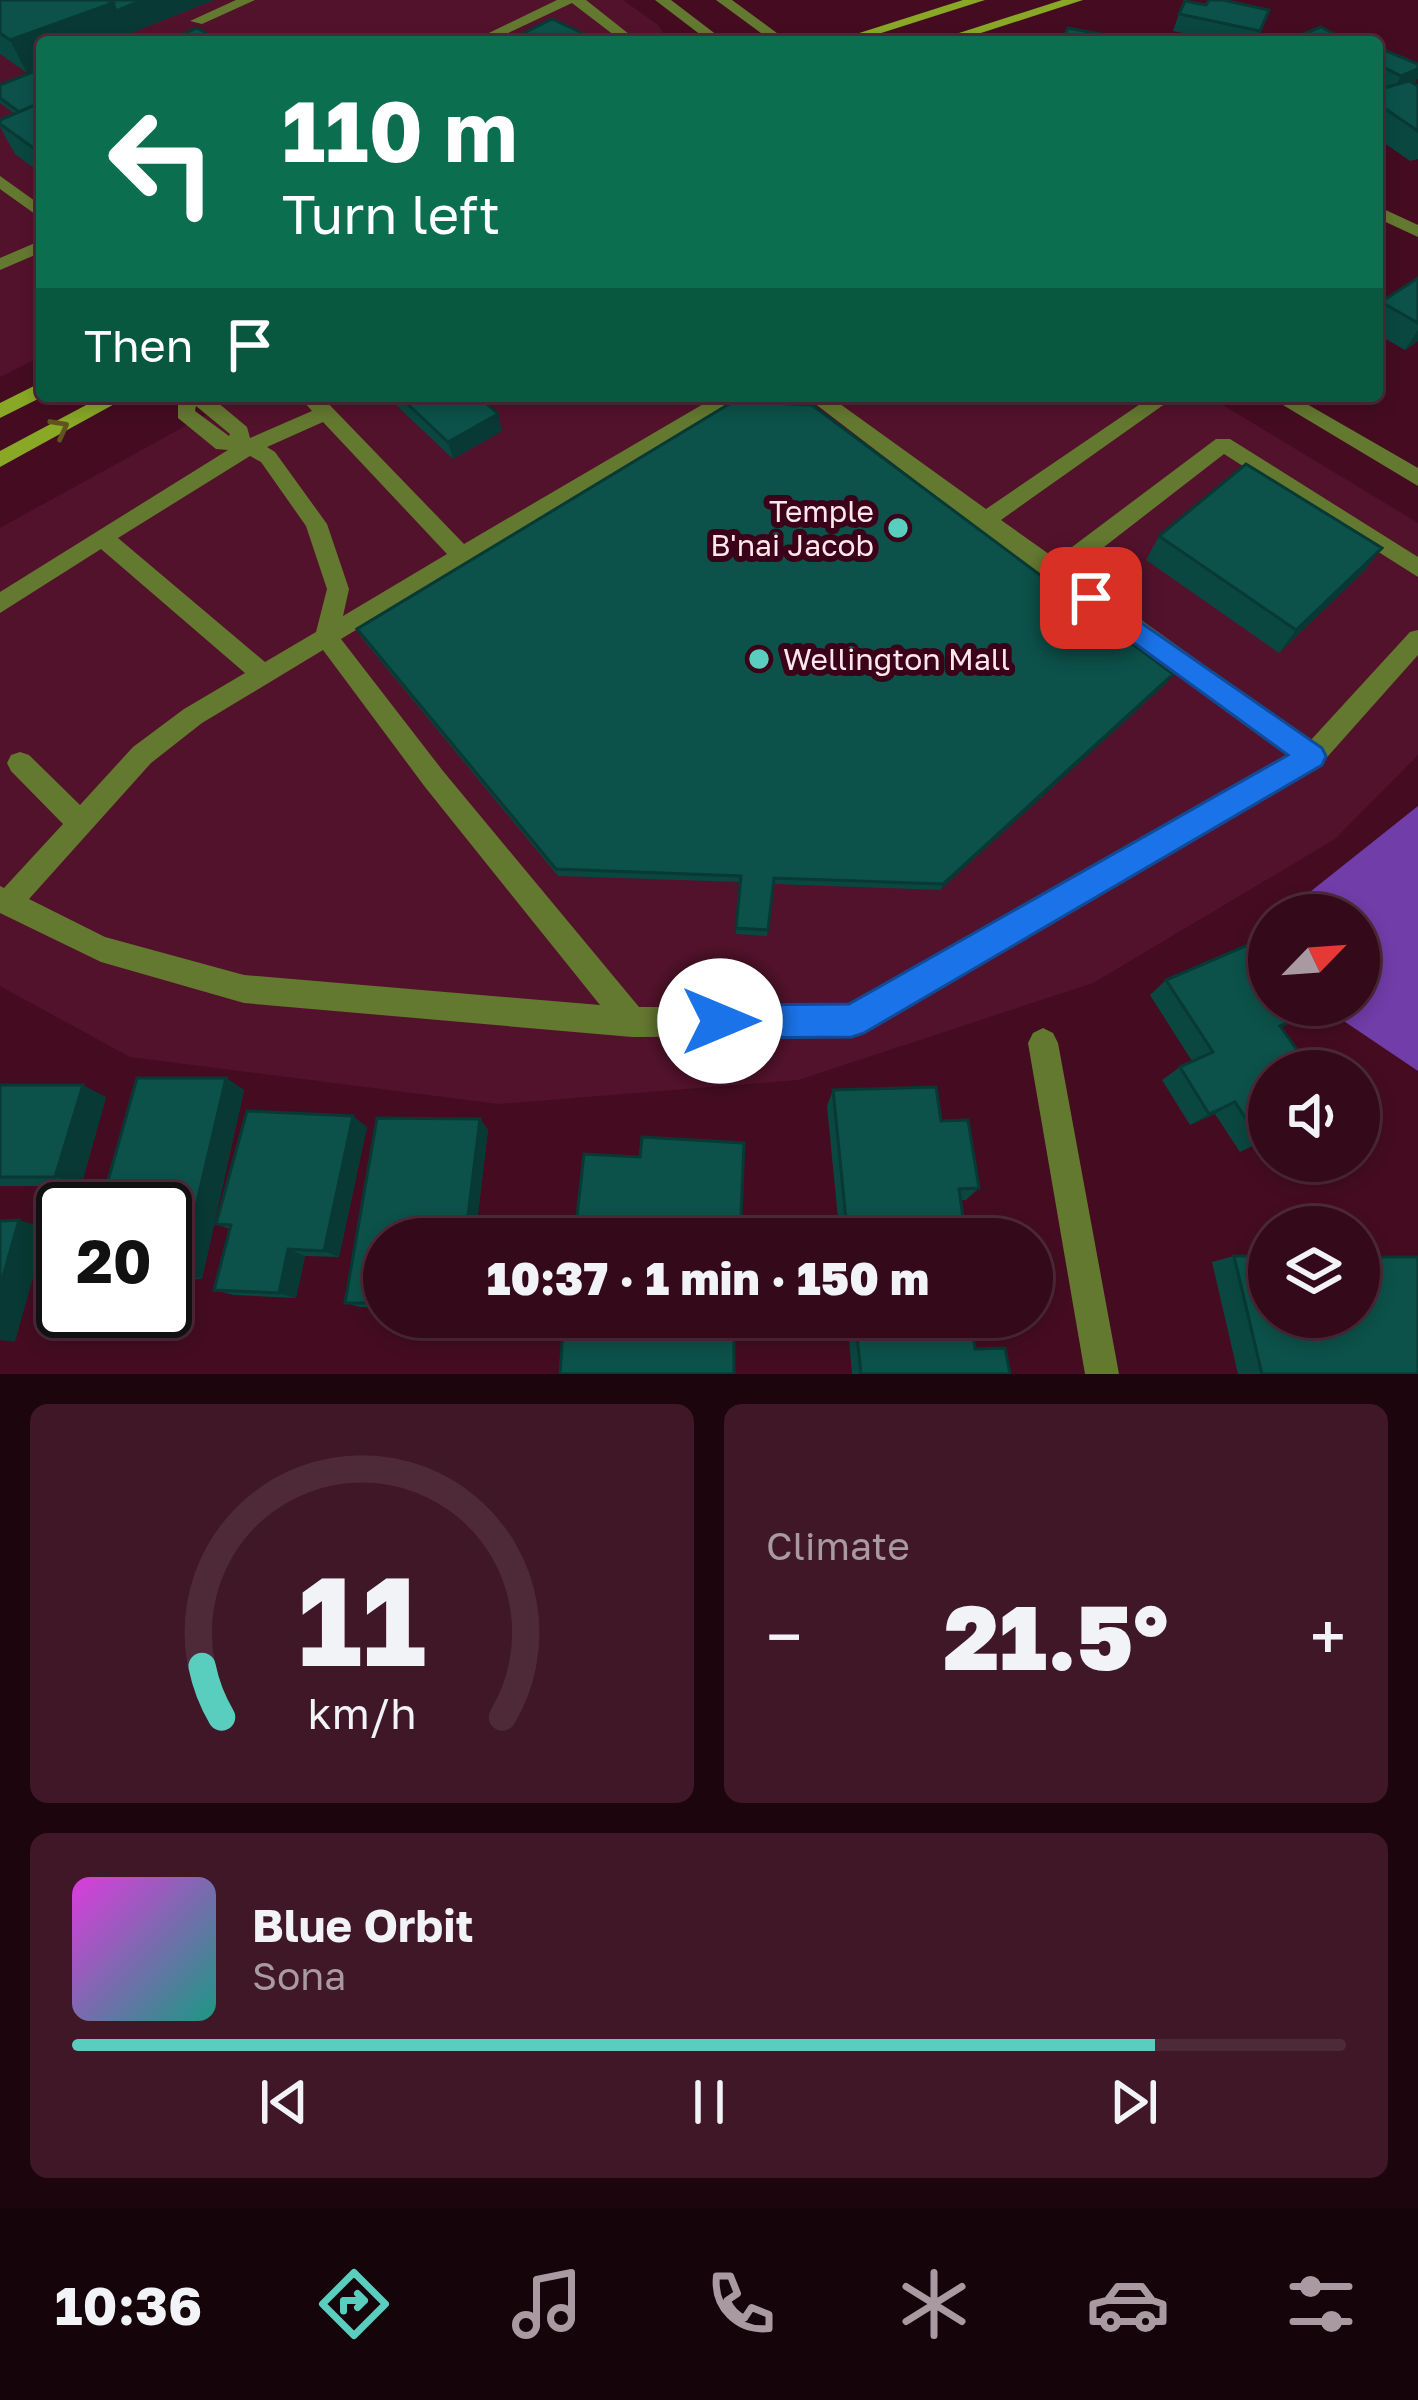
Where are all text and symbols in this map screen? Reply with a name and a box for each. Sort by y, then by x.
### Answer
text: 110 m [282,80,518,180]
icon: left [84,84,240,240]
text: Turn left [282,181,500,246]
icon: arrive [217,312,283,378]
text: Then [84,318,193,372]
one-way arrow [47,419,68,442]
place label: Temple B'nai Jacob [710,493,874,563]
marker: Temple B'nai Jacob [885,515,911,541]
pin [1040,547,1142,649]
icon: arrive [1058,565,1124,631]
place label: Wellington Mall [783,641,1010,677]
marker: Wellington Mall [746,646,772,672]
north arrow [1248,894,1380,1026]
map controls [1248,894,1380,1338]
position arrow [657,958,783,1084]
button: sound [1248,1050,1380,1182]
speed limit sign: 20 [36,1182,192,1338]
button: layers [1248,1206,1380,1338]
text: 10:37 · 1 min · 150 m [487,1251,929,1305]
text: Climate [766,1522,910,1569]
text: 11 [298,1544,426,1693]
text: 21.5° [944,1582,1168,1690]
text: − [766,1596,802,1676]
text: + [1310,1596,1346,1676]
text: km/h [307,1686,417,1737]
text: Blue Orbit [252,1898,474,1952]
text: Sona [252,1952,346,1999]
icon: previous [251,2069,317,2135]
icon: pause [676,2069,742,2135]
icon: next [1101,2069,1167,2135]
icon: directions [312,2262,396,2346]
icon: music [505,2262,589,2346]
icon: phone [699,2262,783,2346]
icon: climate [892,2262,976,2346]
icon: car [1086,2262,1170,2346]
icon: filters [1279,2262,1363,2346]
text: 10:36 [55,2272,202,2337]

